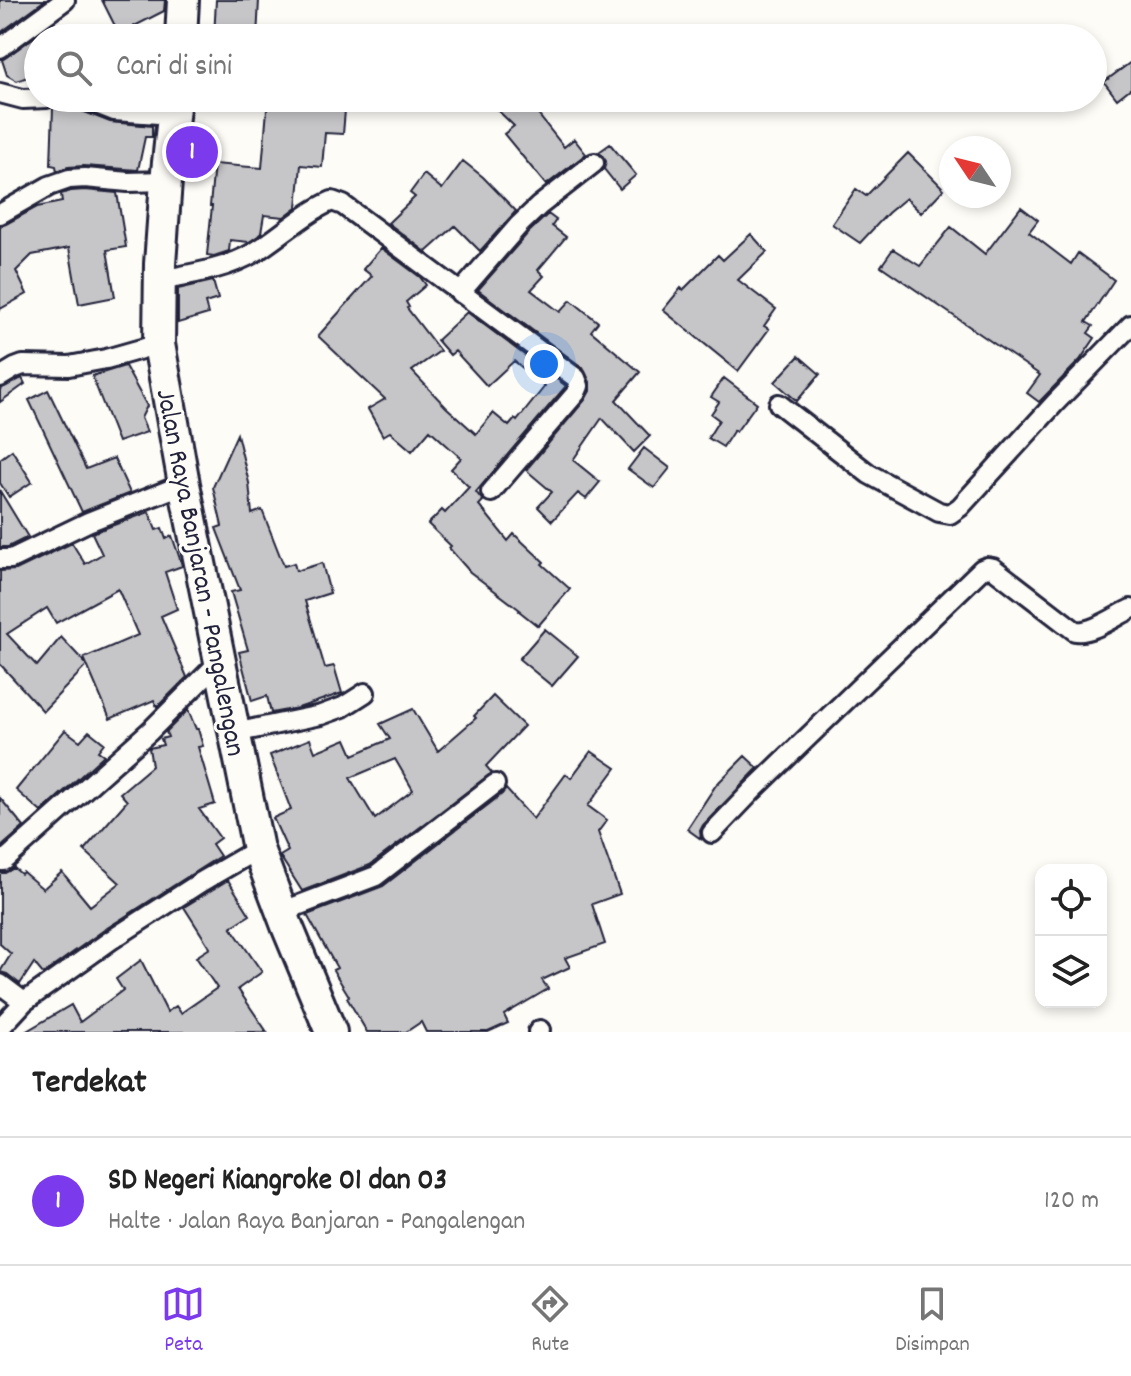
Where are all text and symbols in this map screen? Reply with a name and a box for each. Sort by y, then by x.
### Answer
search box [24,24,1107,112]
icon: search [52,46,96,90]
text: Cari di sini [116,47,232,90]
pin: 1 [166,122,218,182]
north arrow [939,136,1011,208]
your location [524,344,564,384]
street label: Jalan Raya Banjaran - Pangalengan [143,386,253,760]
map controls [1035,864,1107,1008]
button: locate [1035,864,1107,936]
button: layers [1035,936,1107,1008]
text: Terdekat [32,1060,147,1109]
text: SD Negeri Kiangroke 01 dan 03 [108,1161,447,1204]
text: 1 [55,1183,61,1220]
text: 120 m [1044,1183,1099,1220]
text: Halte · Jalan Raya Banjaran - Pangalengan [108,1204,525,1241]
tab: Peta [161,1282,205,1361]
tab: Rute [528,1282,572,1361]
tab: Disimpan [895,1282,970,1361]

